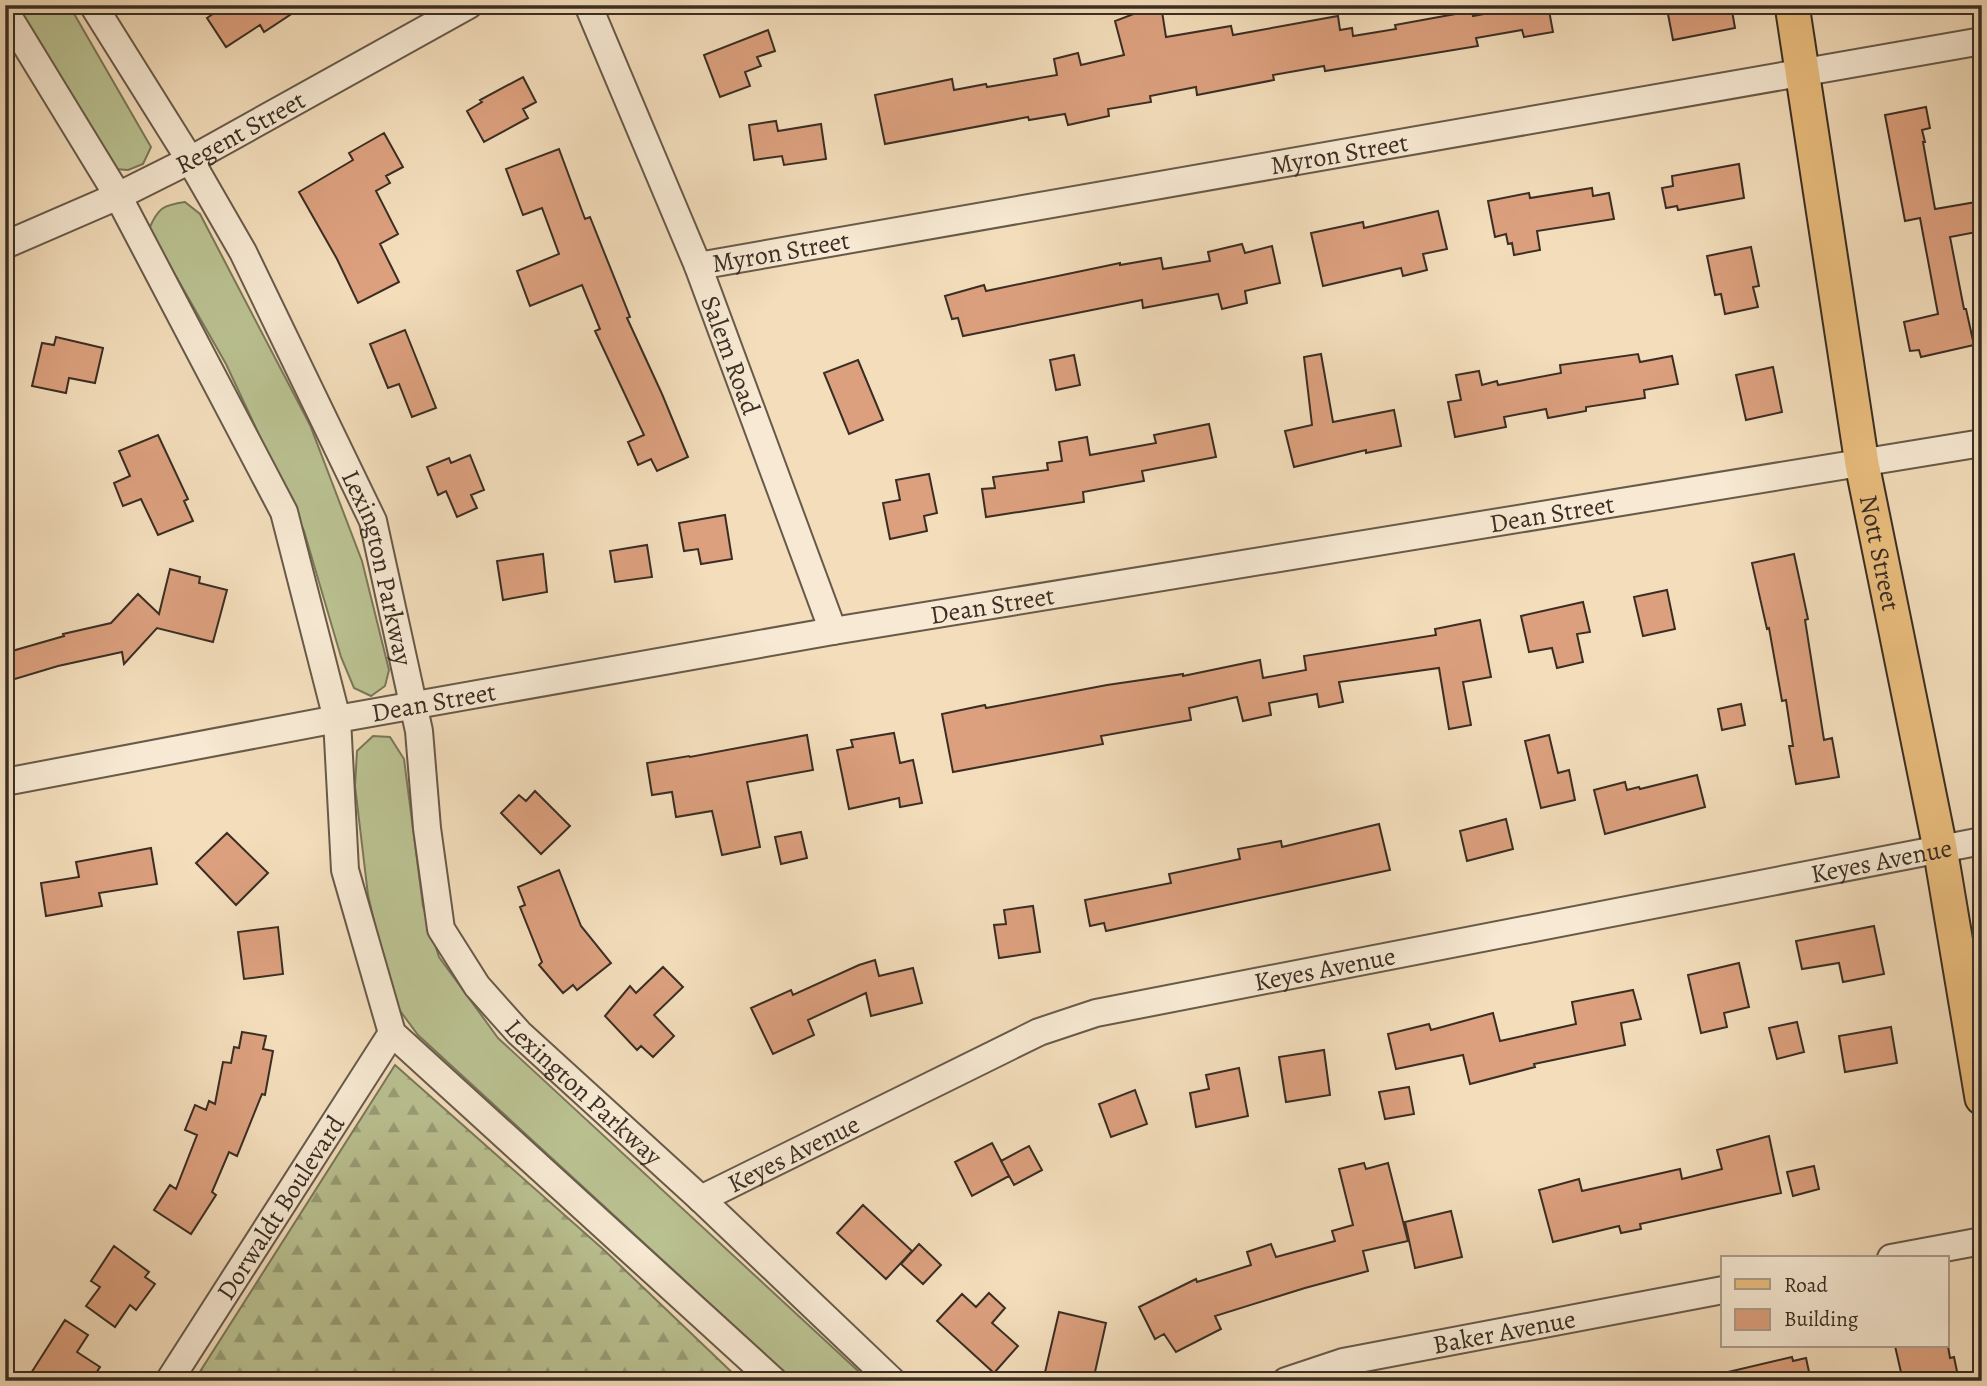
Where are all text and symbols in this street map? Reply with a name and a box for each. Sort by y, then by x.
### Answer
street label: Regent Street [170,82,312,182]
street label: Myron Street [1268,125,1411,183]
street label: Myron Street [709,223,853,281]
street label: Salem Road [692,291,768,419]
street label: Lexington Parkway [333,464,421,669]
street label: Dean Street [1487,486,1617,541]
street label: Nott Street [1851,492,1908,614]
street label: Dean Street [928,578,1057,633]
street label: Dean Street [369,674,499,731]
street label: Keyes Avenue [1808,830,1955,892]
street label: Keyes Avenue [1251,938,1398,1000]
street label: Lexington Parkway [496,1011,670,1174]
street label: Keyes Avenue [722,1106,865,1201]
street label: Dorwaldt Boulevard [208,1109,353,1307]
legend [1721,1256,1948,1348]
text: Road [1784,1271,1828,1299]
street label: Baker Avenue [1430,1301,1578,1363]
text: Building [1784,1305,1859,1333]

